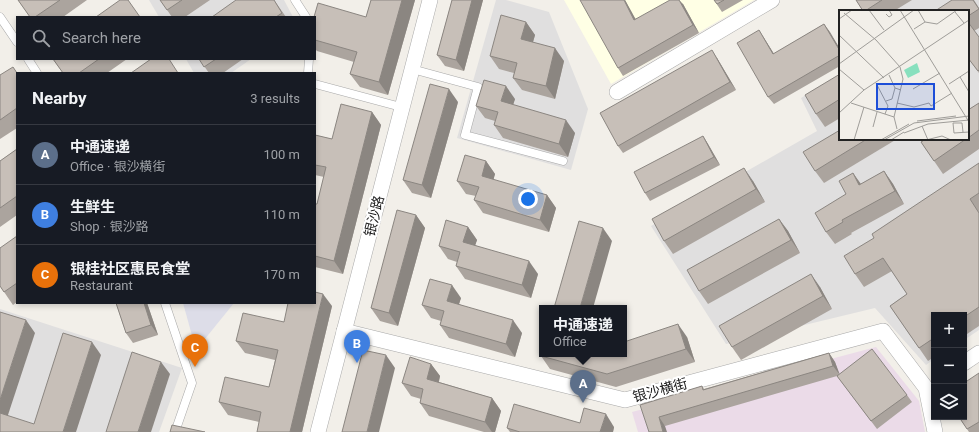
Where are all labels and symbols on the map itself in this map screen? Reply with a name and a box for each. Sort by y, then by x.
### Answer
inset map [839,10,969,140]
your location [518,189,538,209]
street label: 银沙路 [361,194,387,238]
pin: B [344,330,370,363]
pin: C [182,334,208,367]
pin: A [570,370,596,403]
street label: 银沙横街 [631,375,689,405]

